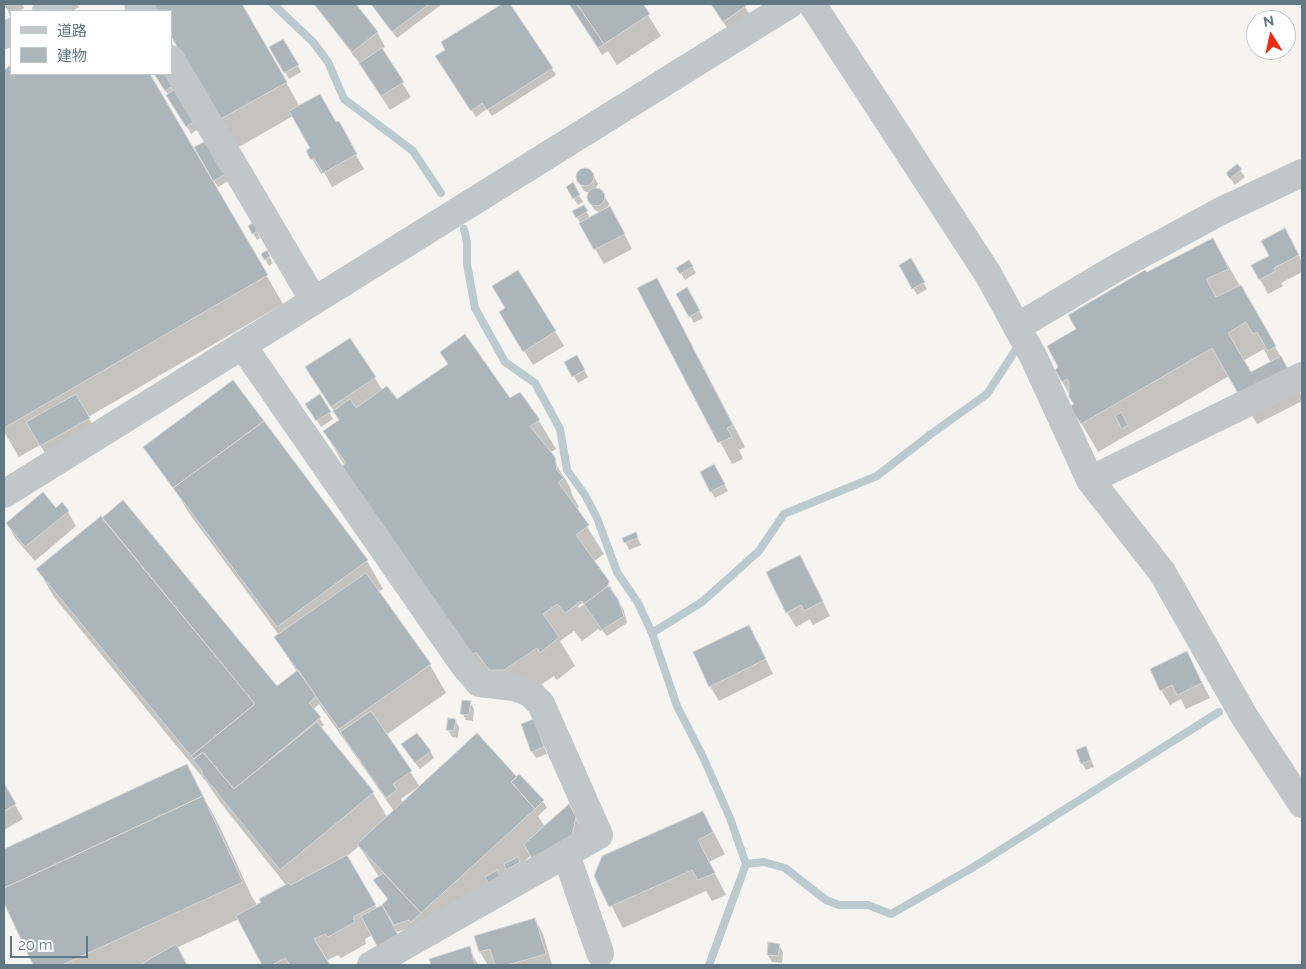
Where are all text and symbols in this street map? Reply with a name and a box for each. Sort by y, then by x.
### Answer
legend [10,10,172,75]
north arrow [1246,10,1296,60]
text: N [1262,12,1275,30]
text: 道路 [57,22,87,40]
text: 建物 [57,47,87,65]
scale bar [12,926,90,958]
text: 20 m [18,936,53,954]

